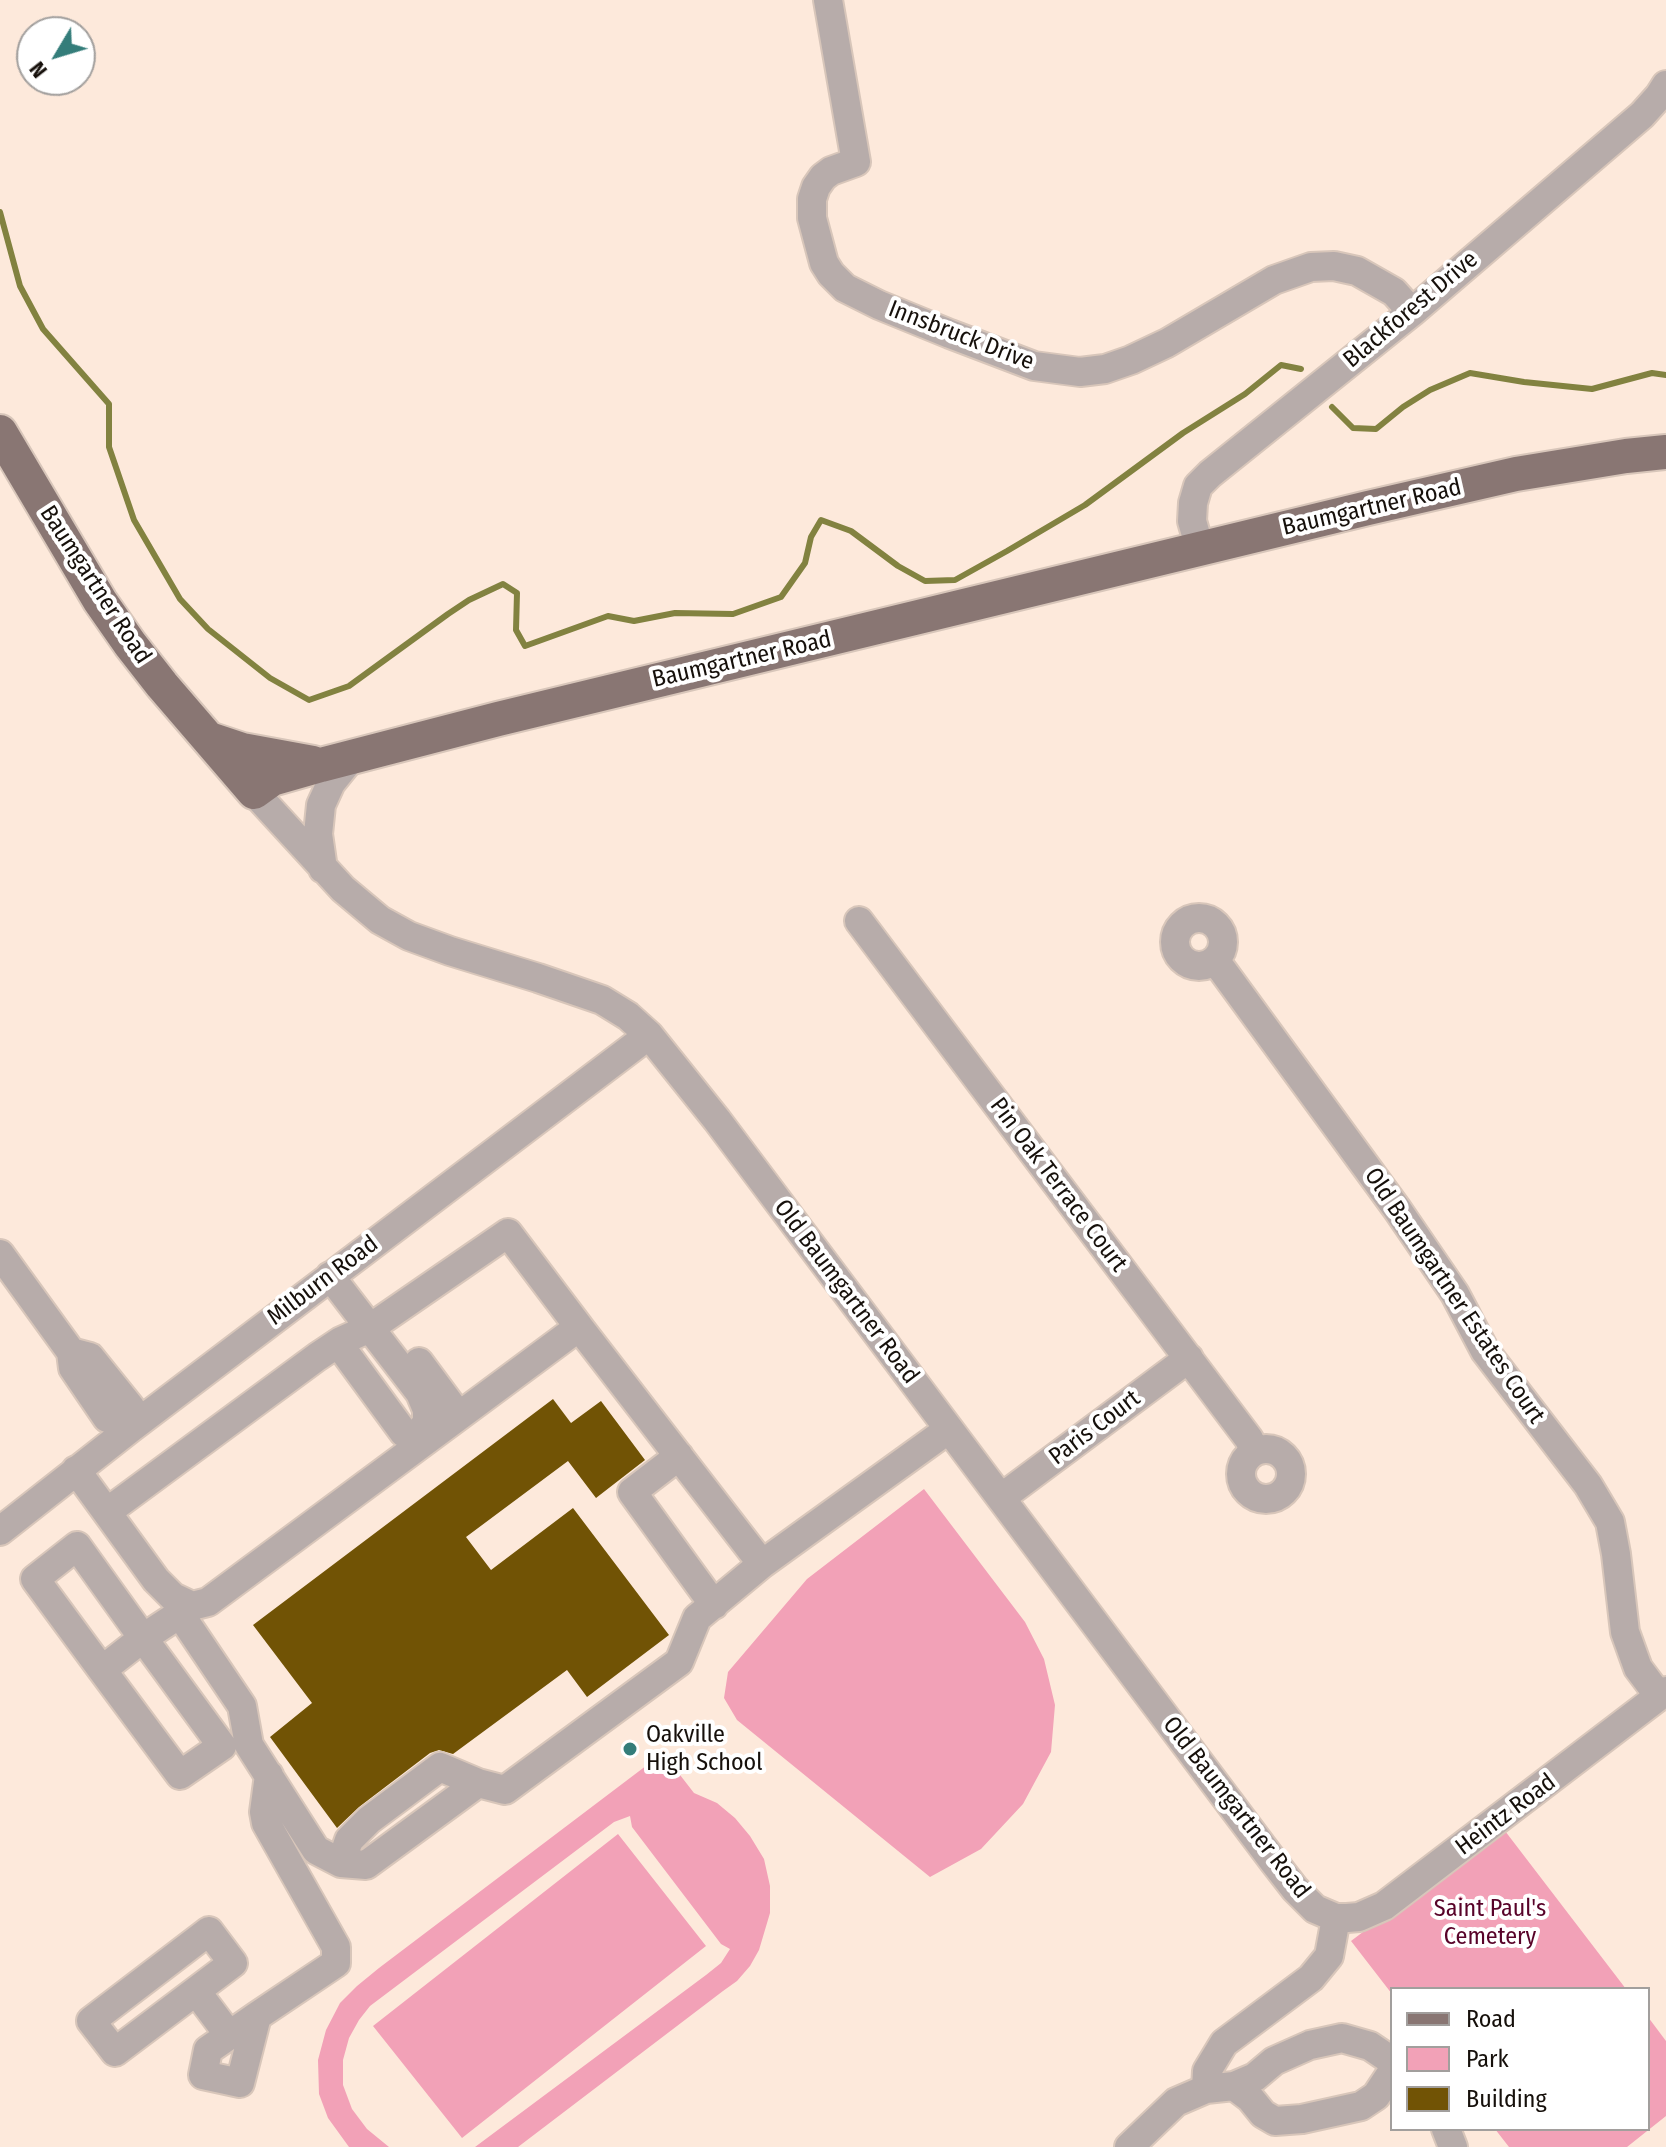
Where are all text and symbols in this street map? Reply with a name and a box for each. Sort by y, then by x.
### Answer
north arrow [16,16,96,96]
text: N [24,56,53,83]
street label: Blackforest Drive [1338,245,1484,375]
street label: Innsbruck Drive [884,295,1038,377]
street label: Baumgartner Road [1280,473,1464,543]
street label: Baumgartner Road [33,500,157,670]
street label: Baumgartner Road [650,625,834,695]
street label: Pin Oak Terrace Court [983,1092,1133,1278]
street label: Old Baumgartner Estates Court [1358,1163,1550,1429]
street label: Old Baumgartner Road [767,1194,925,1390]
street label: Milburn Road [262,1230,384,1332]
street label: Paris Court [1044,1384,1146,1472]
street label: Old Baumgartner Road [1156,1711,1316,1905]
place label: Oakville High School [646,1721,763,1777]
marker: Oakville High School [621,1740,639,1758]
street label: Heintz Road [1450,1768,1562,1862]
park label: Saint Paul's Cemetery [1434,1895,1546,1951]
legend [1390,1987,1650,2131]
text: Road [1466,2005,1516,2033]
text: Park [1466,2045,1509,2073]
text: Building [1466,2085,1547,2113]

